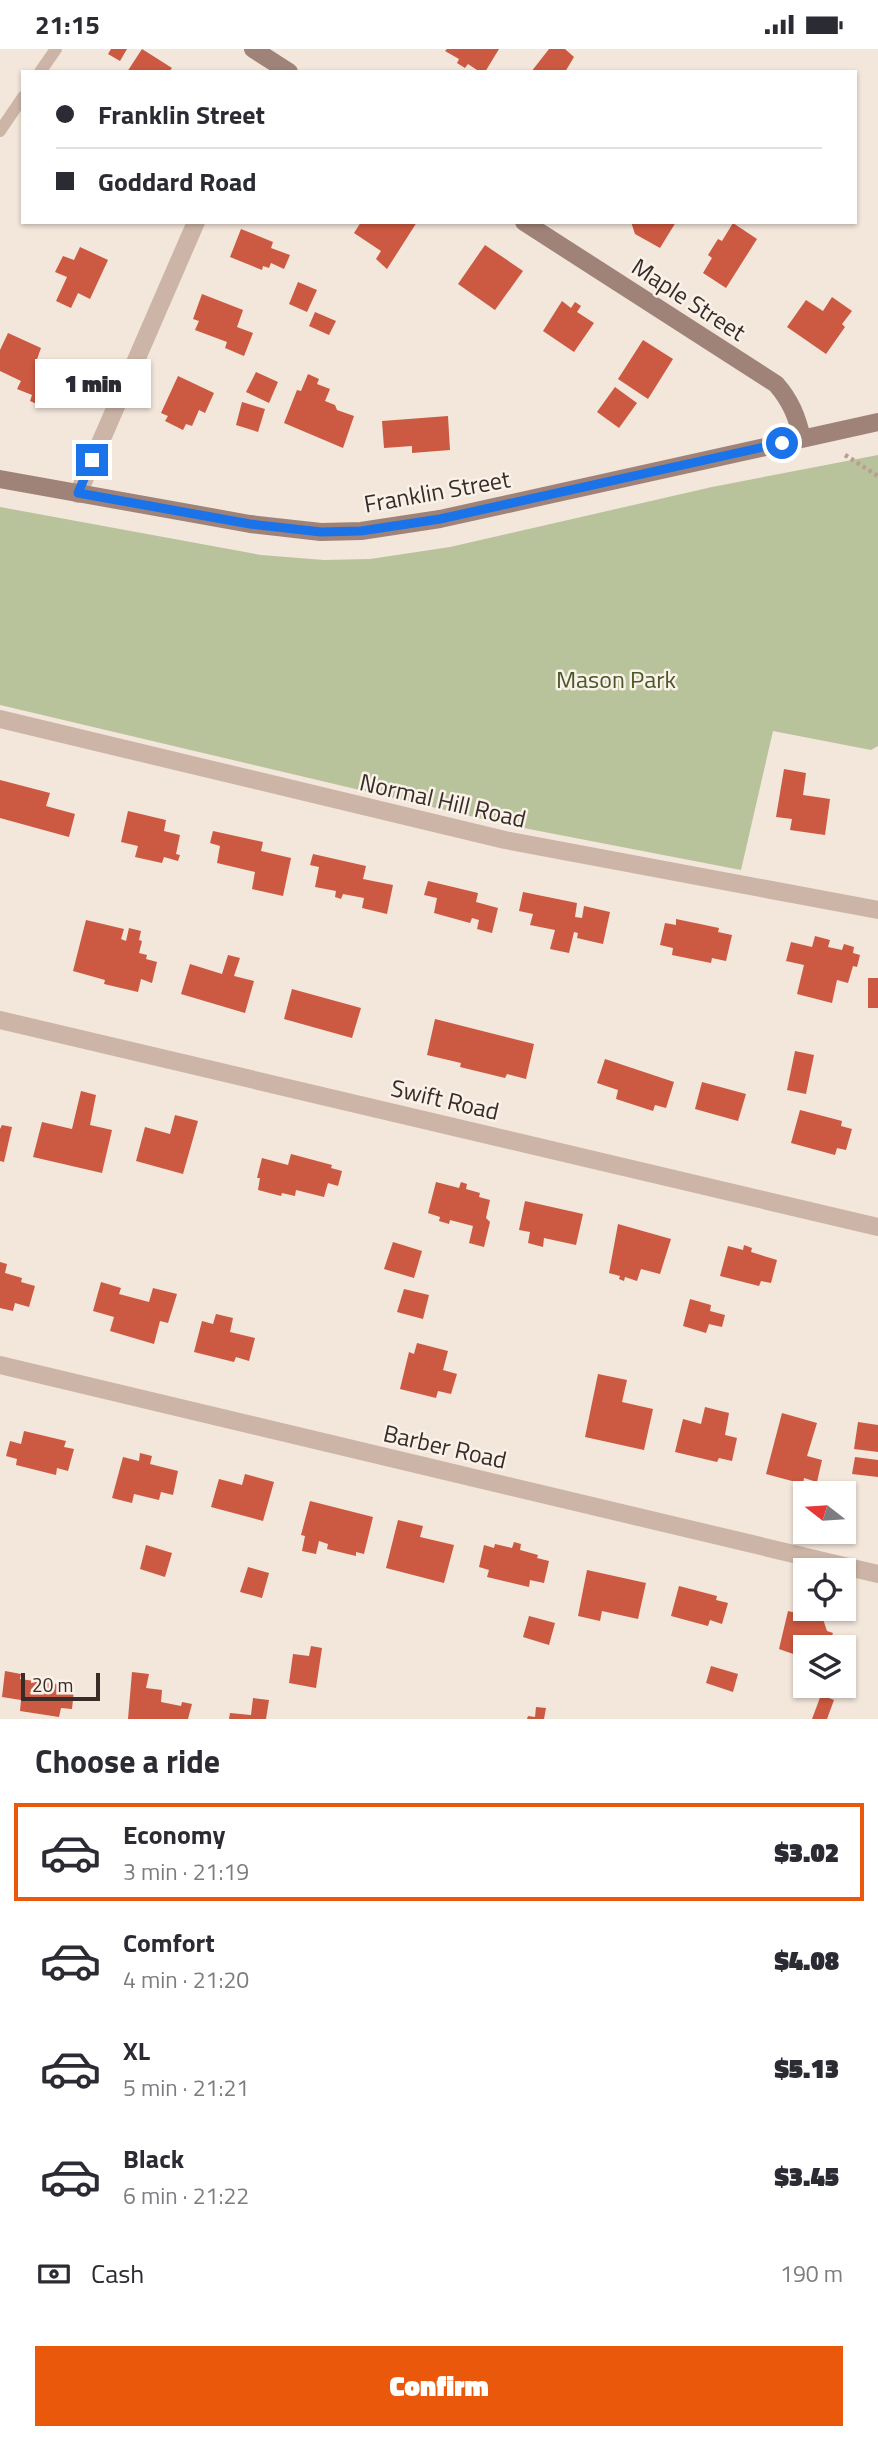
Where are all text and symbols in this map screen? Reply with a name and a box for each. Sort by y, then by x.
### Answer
text: 21:15 [35,5,100,44]
text: Franklin Street [98,95,265,134]
text: Goddard Road [98,162,257,201]
street label: Maple Street [625,249,754,350]
callout: 1 min [34,359,150,407]
text: 1 min [64,366,122,401]
route start [766,427,798,459]
route end [76,444,108,476]
street label: Franklin Street [361,460,513,522]
park label: Mason Park [556,661,677,697]
street label: Normal Hill Road [356,763,530,837]
street label: Swift Road [387,1069,503,1129]
street label: Barber Road [380,1414,510,1478]
north arrow [793,1481,856,1543]
map controls [793,1481,856,1698]
button: locate [793,1558,856,1621]
button: layers [793,1635,856,1698]
scale bar [21,1670,100,1702]
text: 20 m [32,1670,73,1699]
text: Choose a ride [35,1737,220,1785]
text: Economy [123,1815,225,1854]
icon: car [39,1821,102,1884]
text: $3.02 [774,1833,839,1872]
text: 3 min · 21:19 [123,1854,249,1889]
text: Comfort [123,1923,215,1962]
icon: car [39,1929,102,1992]
text: $4.08 [774,1941,839,1980]
text: 4 min · 21:20 [123,1962,249,1997]
text: XL [123,2031,150,2070]
icon: car [39,2037,102,2100]
text: $5.13 [774,2049,839,2088]
text: 5 min · 21:21 [123,2070,249,2105]
text: Black [123,2139,184,2178]
icon: car [39,2145,102,2208]
text: $3.45 [774,2157,839,2196]
text: 6 min · 21:22 [123,2178,249,2213]
text: Cash [91,2254,144,2293]
icon: cash [35,2255,73,2293]
text: 190 m [780,2256,843,2291]
button: Confirm [35,2346,843,2426]

